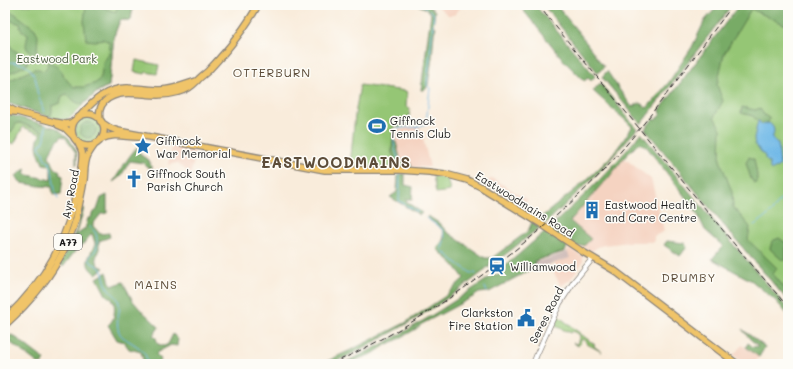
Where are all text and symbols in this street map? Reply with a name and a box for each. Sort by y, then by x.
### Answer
park label: Eastwood Park [17,51,97,66]
district label: OTTERBURN [233,64,311,80]
place label: Giffnock Tennis Club [390,113,451,141]
sports icon: Giffnock Tennis Club [367,116,387,136]
place label: Giffnock War Memorial [156,133,231,161]
place icon: Giffnock War Memorial [133,136,153,156]
district label: EASTWOODMAINS [261,152,411,172]
place label: Giffnock South Parish Church [147,166,225,194]
street label: Ayr Road [58,168,82,220]
street label: Eastwoodmains Road [473,168,577,240]
church icon: Giffnock South Parish Church [124,169,144,189]
place label: Eastwood Health and Care Centre [605,197,697,225]
building icon: Eastwood Health and Care Centre [582,200,602,220]
road number: A77 [54,234,82,250]
station icon: Williamwood [487,256,507,276]
place label: Williamwood [510,259,576,274]
district label: DRUMBY [662,269,716,285]
district label: MAINS [134,276,178,292]
street label: Seres Road [525,284,567,346]
place label: Clarkston Fire Station [449,305,513,333]
public building icon: Clarkston Fire Station [516,308,536,328]

